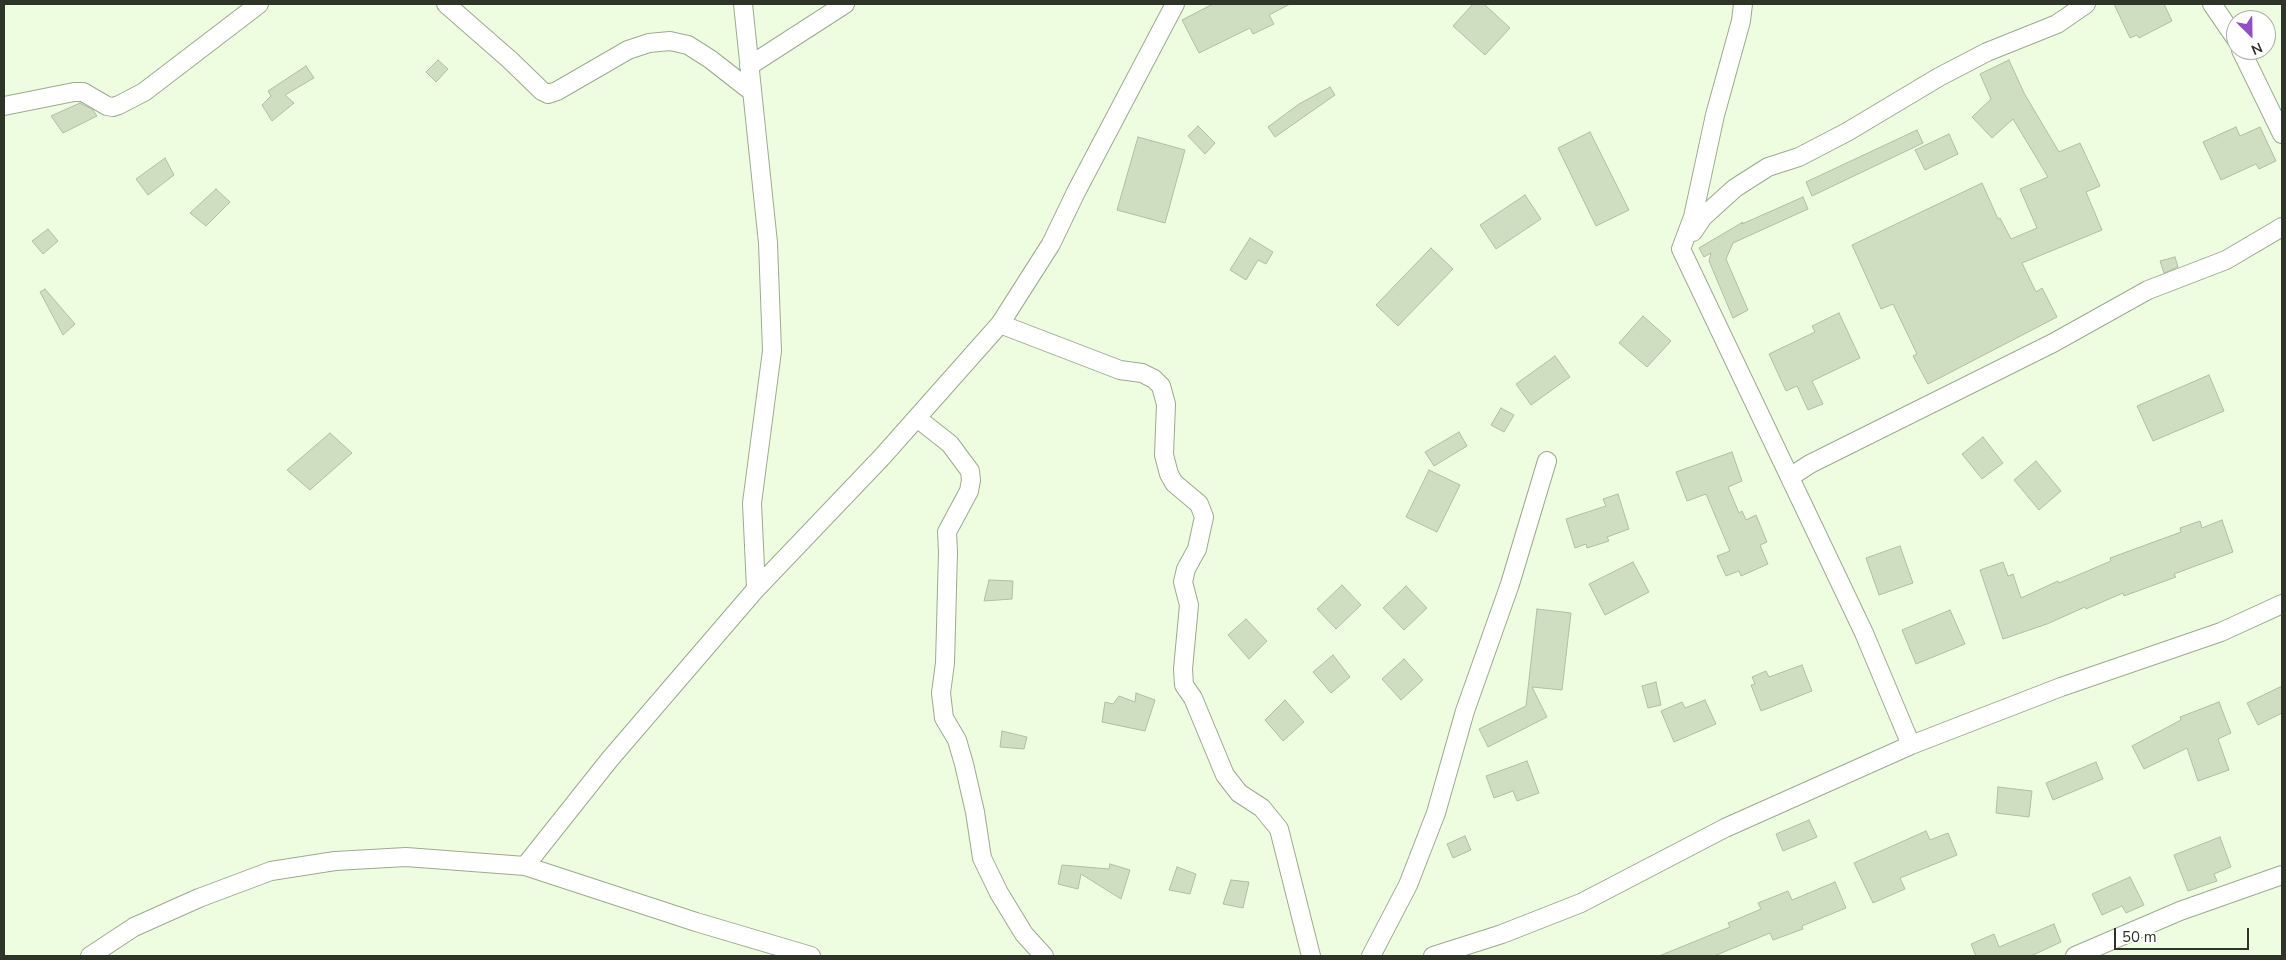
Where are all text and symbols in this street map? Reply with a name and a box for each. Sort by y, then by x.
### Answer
north arrow [2226,10,2276,60]
text: N [2248,38,2265,59]
scale bar [2116,918,2251,950]
text: 50 m [2122,927,2157,947]

